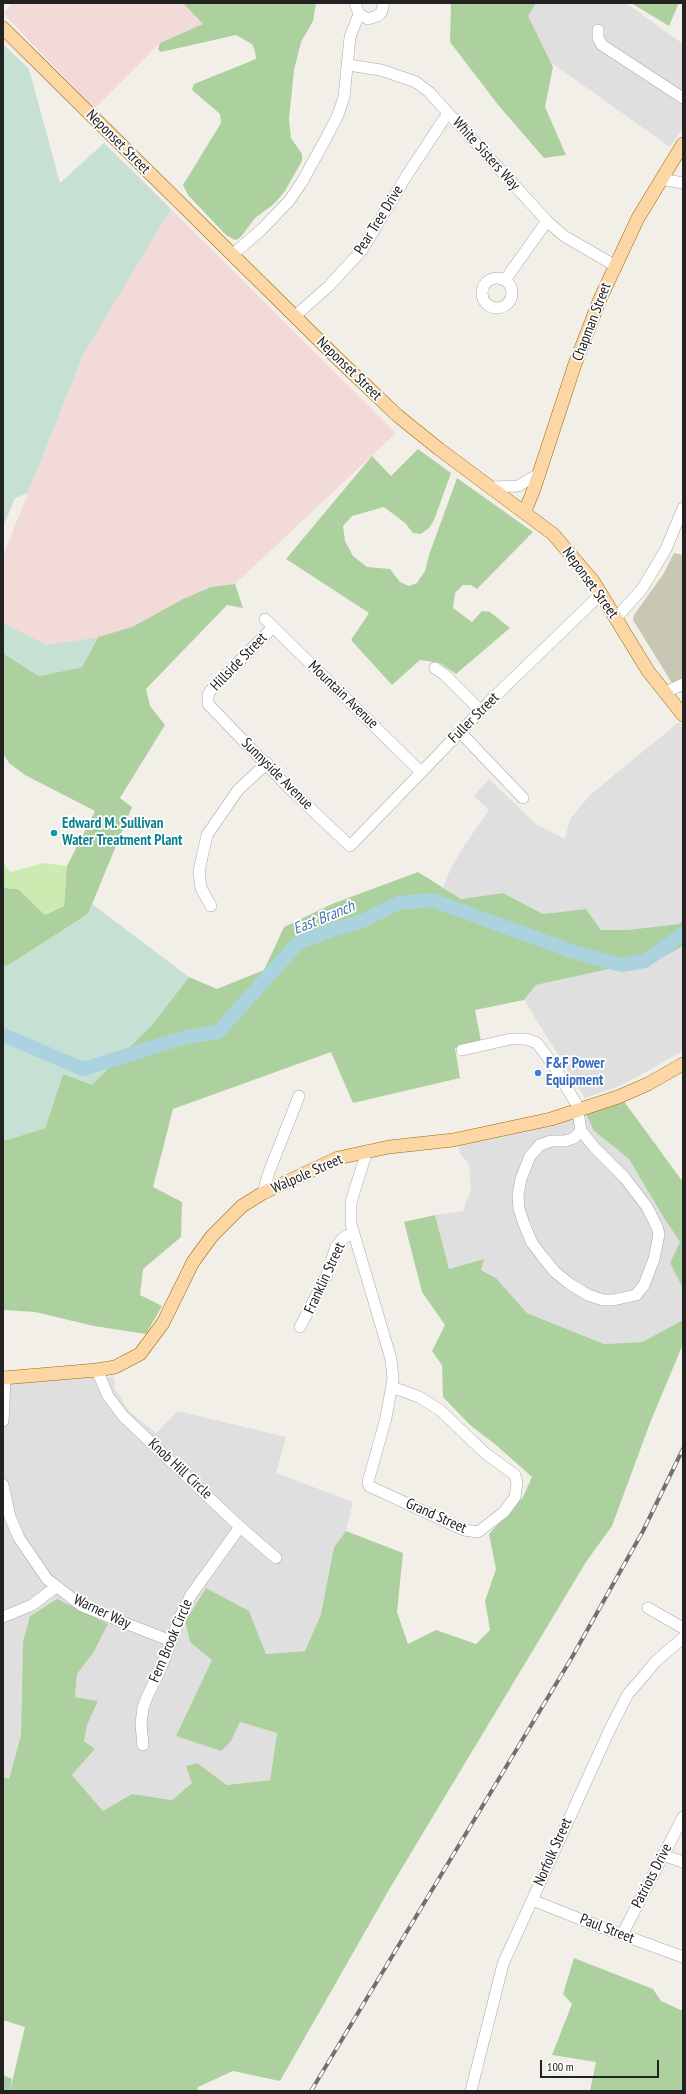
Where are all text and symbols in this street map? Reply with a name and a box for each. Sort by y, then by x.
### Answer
street label: Neponset Street [82,106,154,178]
street label: White Sisters Way [449,114,523,194]
street label: Pear Tree Drive [351,182,407,258]
street label: Chapman Street [569,280,615,364]
street label: Neponset Street [313,334,385,404]
street label: Neponset Street [558,544,622,622]
street label: Hillside Street [207,629,271,695]
street label: Mountain Avenue [304,657,382,733]
street label: Fuller Street [445,689,503,747]
street label: Sunnyside Avenue [237,734,317,814]
place label: Edward M. Sullivan Water Treatment Plant [62,815,182,850]
marker: Edward M. Sullivan Water Treatment Plant [49,828,59,838]
water label: East Branch [290,897,358,939]
place label: F&F Power Equipment [546,1055,605,1090]
marker: F&F Power Equipment [533,1068,543,1078]
street label: Walpole Street [269,1150,345,1198]
street label: Franklin Street [301,1240,349,1316]
street label: Knob Hill Circle [144,1435,216,1503]
street label: Grand Street [403,1495,469,1537]
street label: Warner Way [71,1591,133,1633]
street label: Fern Brook Circle [145,1597,197,1685]
street label: Norfolk Street [530,1815,576,1889]
street label: Patriots Drive [628,1841,676,1911]
street label: Paul Street [577,1910,637,1948]
scale bar [542,2052,661,2078]
text: 100 m [547,2059,574,2074]

